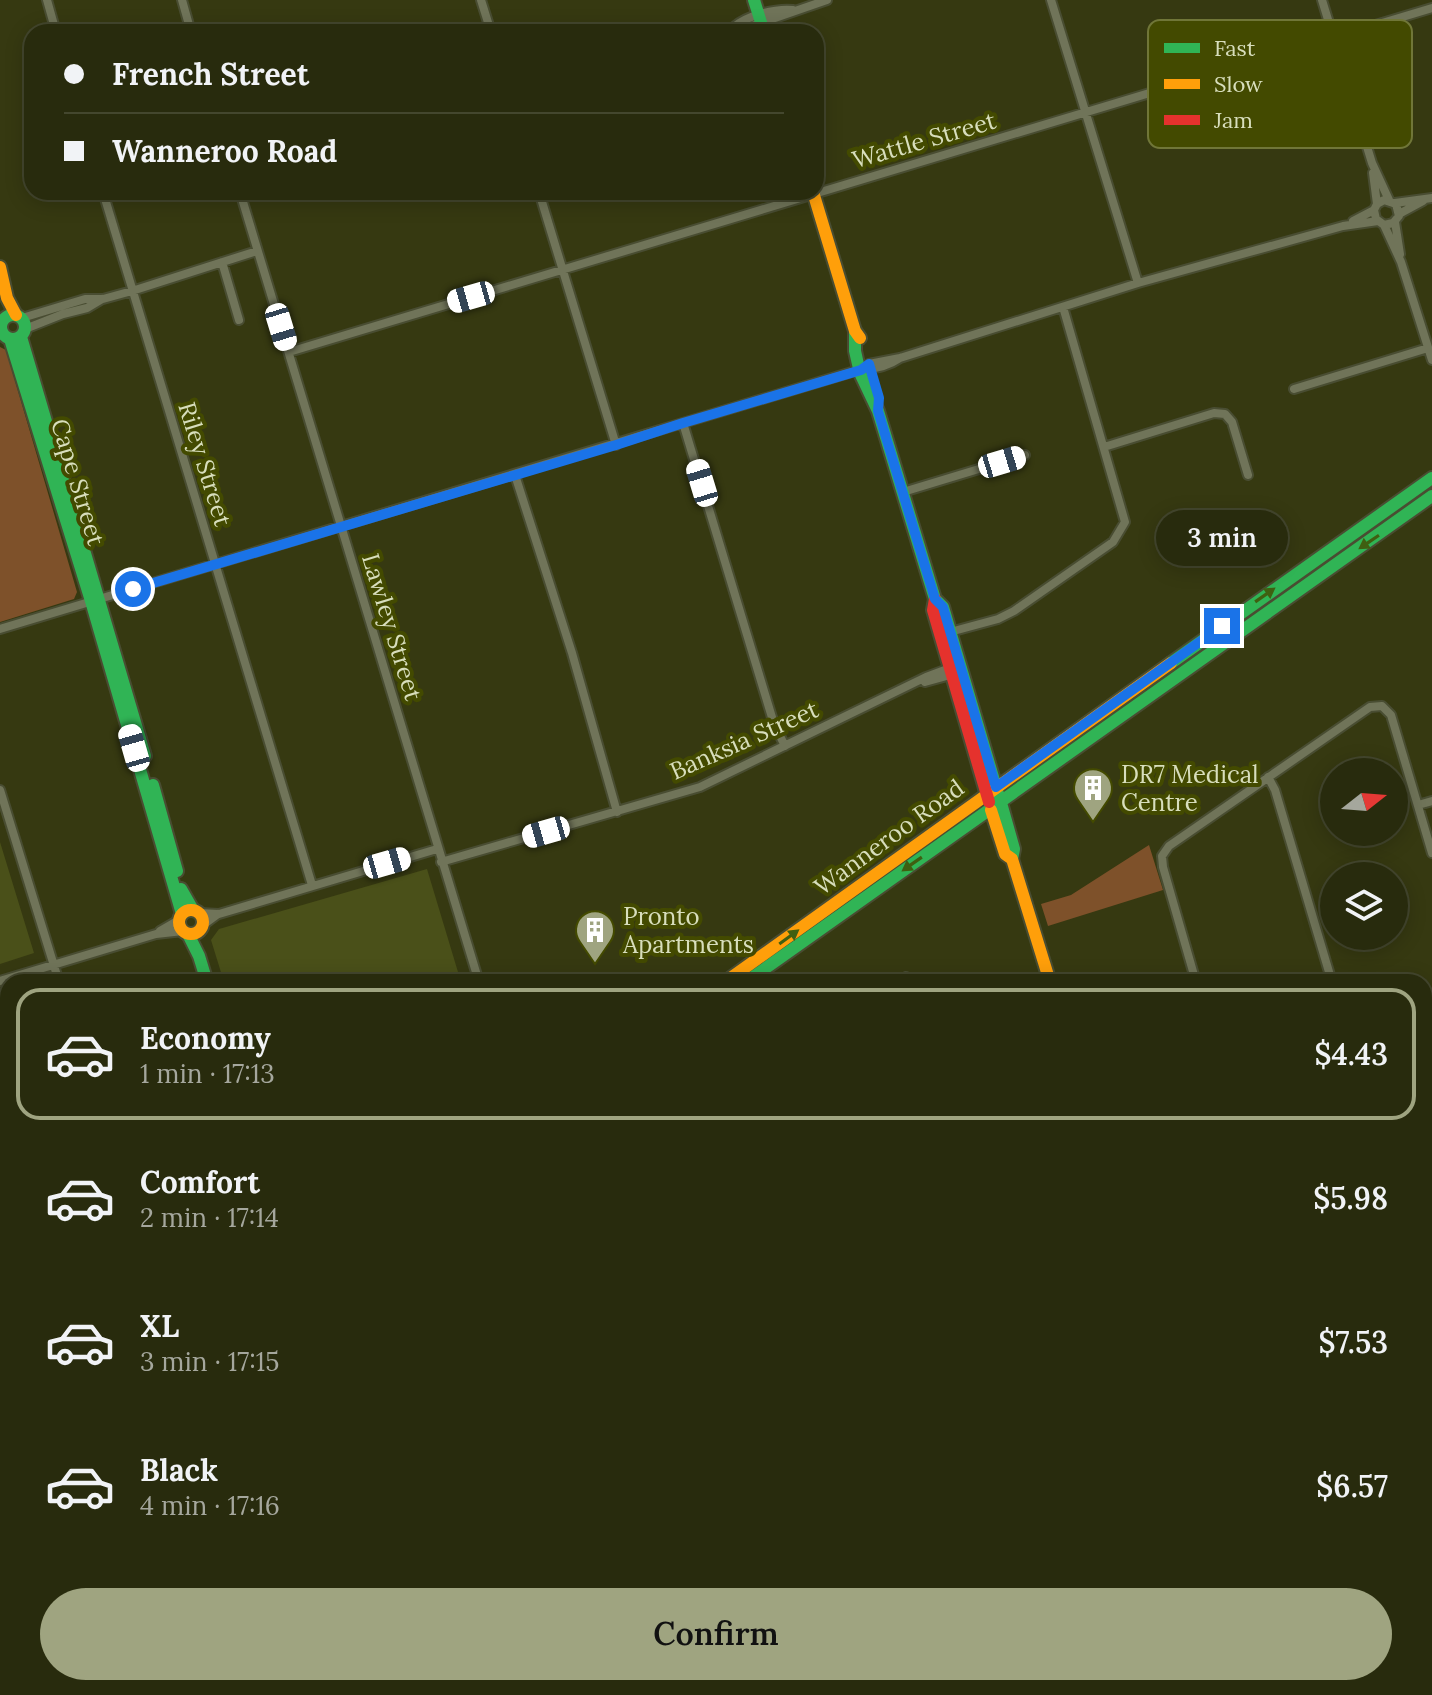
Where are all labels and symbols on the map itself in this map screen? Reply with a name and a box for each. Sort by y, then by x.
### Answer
legend [1148,20,1412,148]
text: Fast [1214,34,1256,62]
text: Slow [1214,70,1263,98]
street label: Wattle Street [849,105,1000,175]
text: Jam [1213,106,1253,134]
car [445,279,497,315]
car [263,301,299,353]
street label: Riley Street [171,398,239,531]
street label: Cape Street [44,415,112,550]
car [976,444,1028,480]
car [684,457,720,509]
callout: 3 min [1156,510,1288,566]
one-way arrow [1358,534,1379,549]
street label: Lawley Street [355,550,429,705]
route start [115,571,151,607]
one-way arrow [1255,588,1276,603]
route end [1204,608,1240,644]
street label: Banksia Street [665,693,824,787]
car [116,722,152,774]
north arrow [1320,758,1408,846]
place label: DR7 Medical Centre [1121,759,1259,818]
building icon: DR7 Medical Centre [1072,767,1114,822]
street label: Wanneroo Road [808,772,970,902]
car [520,814,572,850]
car [361,845,413,881]
one-way arrow [902,856,923,871]
place label: Pronto Apartments [622,901,754,960]
building icon: Pronto Apartments [574,909,616,964]
one-way arrow [779,929,799,945]

